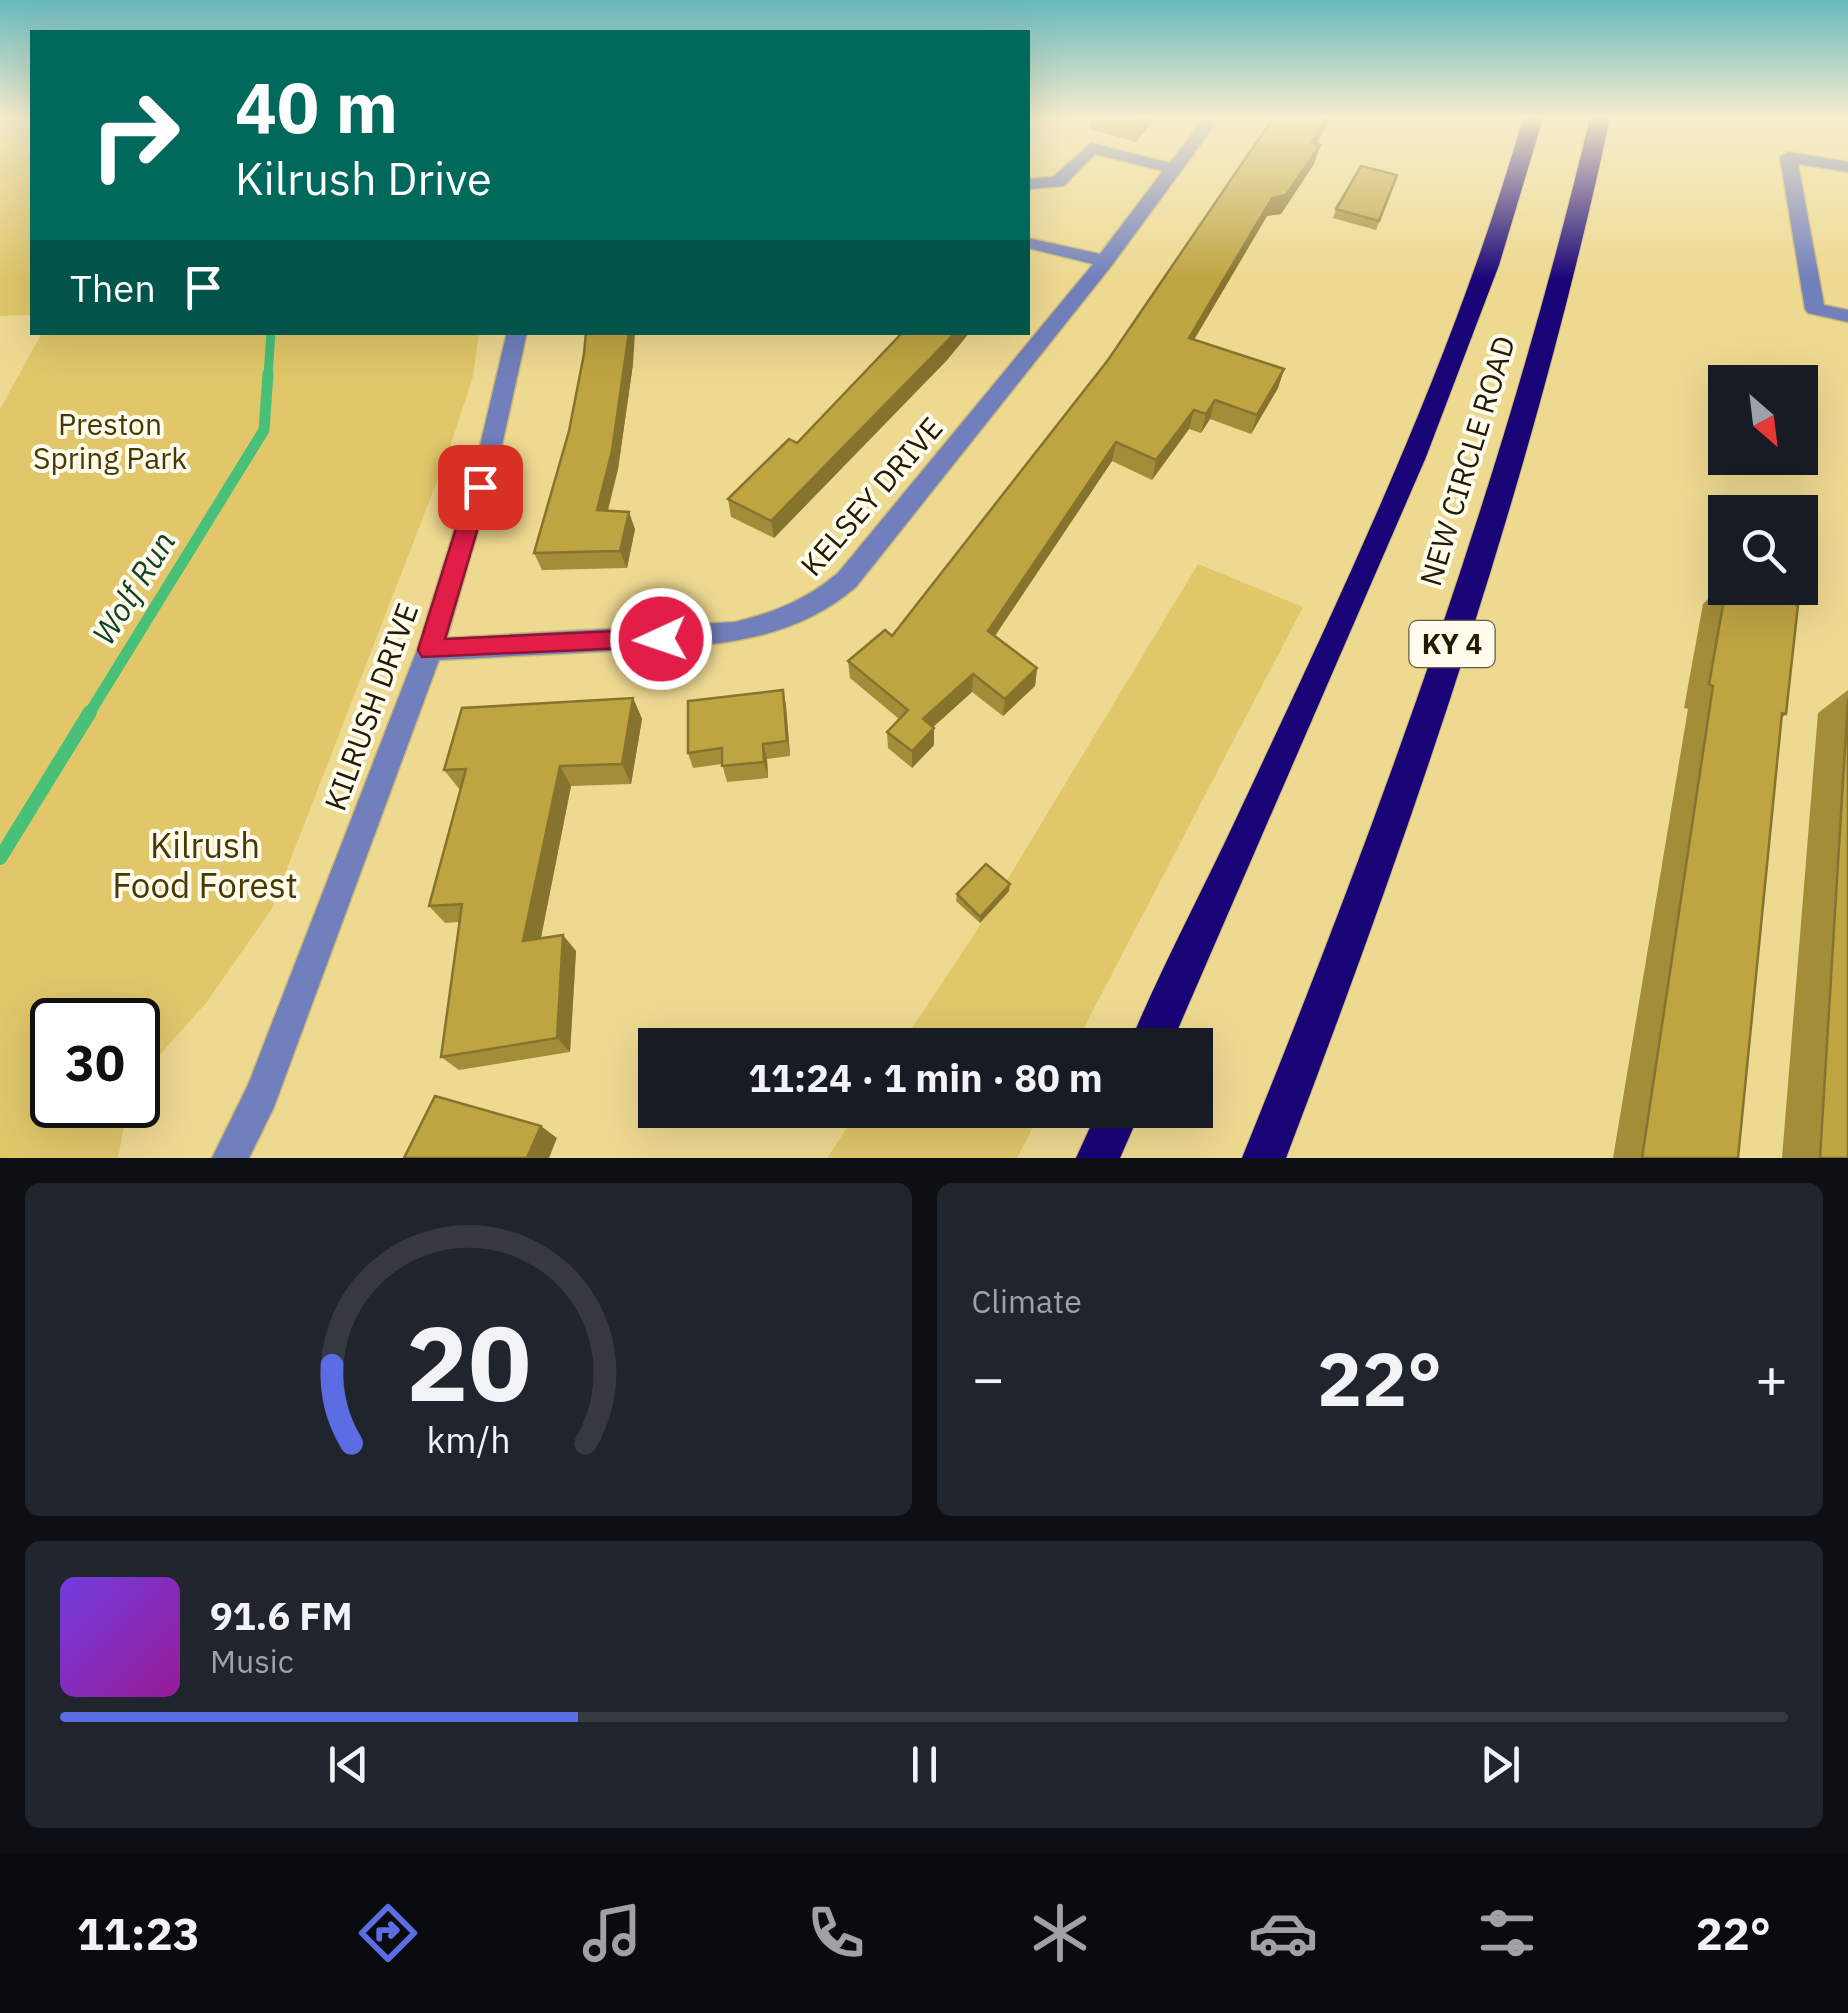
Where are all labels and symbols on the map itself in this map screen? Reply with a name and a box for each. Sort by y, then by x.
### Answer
street label: NEW CIRCLE ROAD [1410,331,1523,590]
north arrow [1708,365,1818,475]
park label: Preston Spring Park [33,404,187,477]
street label: KELSEY DRIVE [791,409,950,583]
pin [438,445,523,530]
water label: Wolf Run [82,523,184,652]
position arrow [609,587,713,691]
street label: KILRUSH DRIVE [315,597,426,816]
road number: KY 4 [1410,621,1494,667]
park label: Kilrush Food Forest [112,822,298,908]
speed limit sign: 30 [30,998,160,1128]

